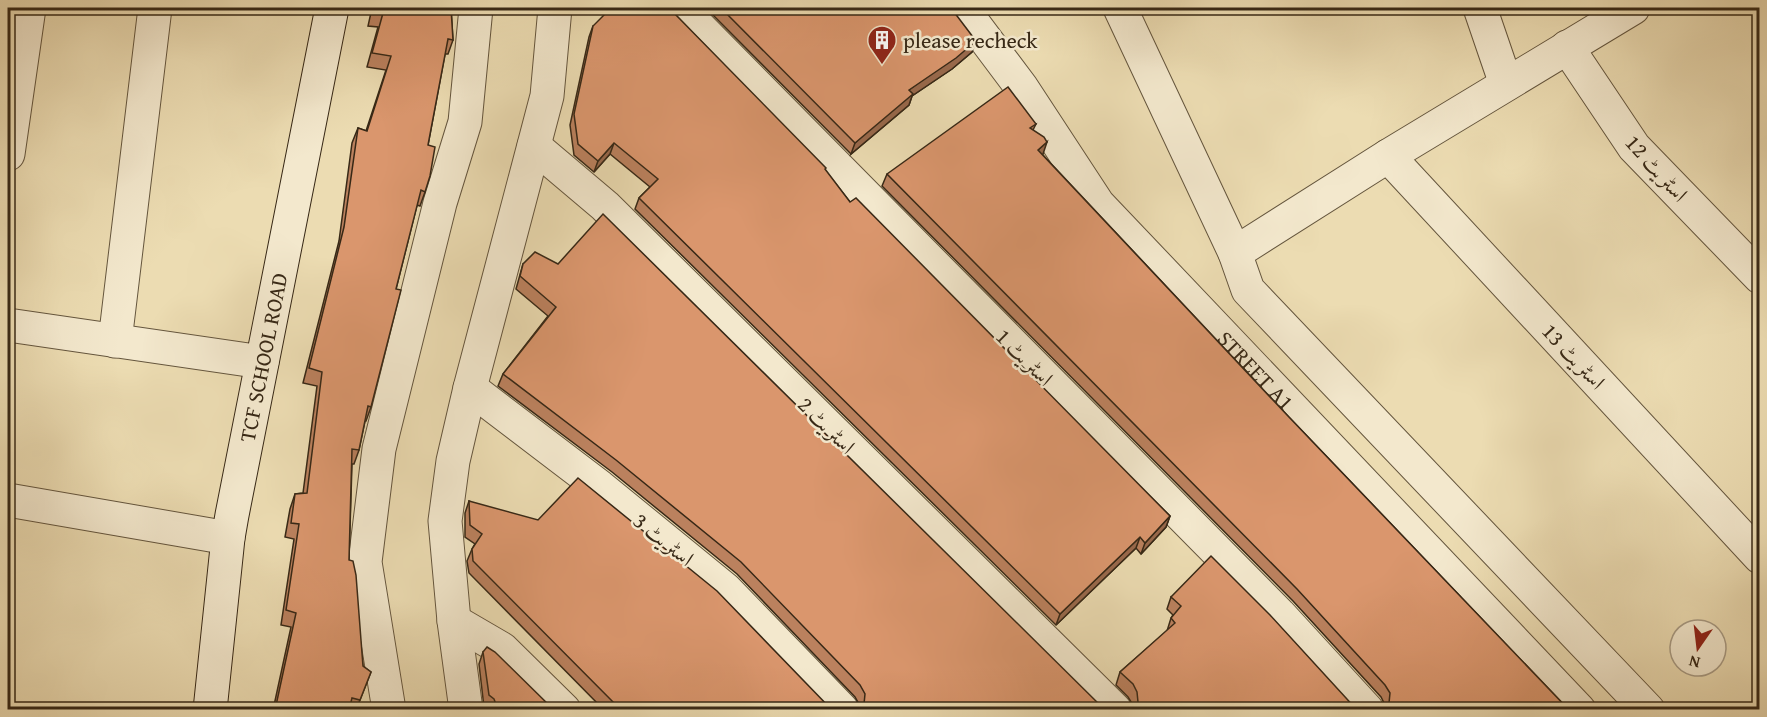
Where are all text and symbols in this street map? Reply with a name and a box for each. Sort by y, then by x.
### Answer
building icon: please recheck [866,24,898,66]
place label: please recheck [903,24,1038,56]
street label: اسٹریٹ 12 [1618,127,1696,209]
street label: TCF SCHOOL ROAD [231,270,295,445]
street label: اسٹریٹ 13 [1535,316,1613,396]
street label: اسٹریٹ 1 [989,321,1061,393]
street label: STREET A1 [1210,323,1302,417]
street label: اسٹریٹ 2 [791,389,863,461]
street label: اسٹریٹ 3 [627,505,701,573]
north arrow [1668,618,1728,678]
text: N [1686,650,1702,675]

